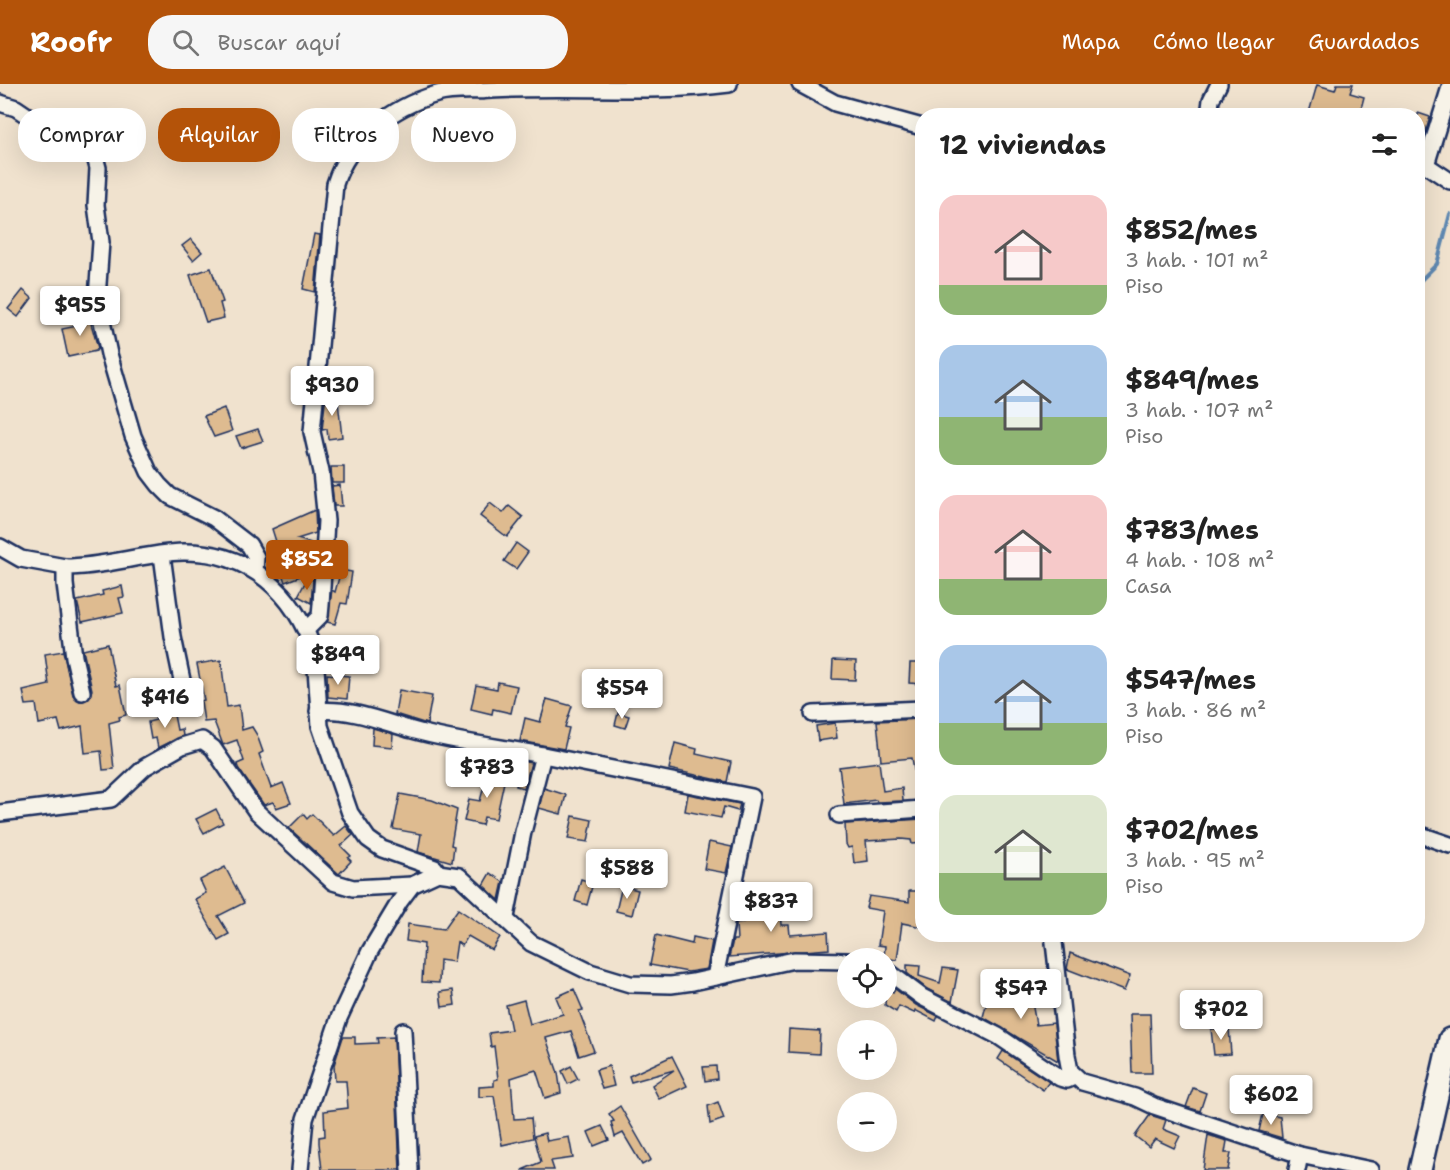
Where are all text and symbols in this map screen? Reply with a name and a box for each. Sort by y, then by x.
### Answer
search box [148,15,568,69]
text: Roofr [30,23,112,61]
icon: search [169,26,202,59]
text: Buscar aquí [217,28,341,57]
text: Mapa [1062,28,1120,56]
text: Cómo llegar [1153,28,1275,56]
text: Guardados [1308,28,1420,56]
chip: Comprar [18,108,146,162]
chip: Alquilar [158,108,280,162]
chip: Filtros [292,108,399,162]
chip: Nuevo [411,108,516,162]
text: 12 viviendas [939,127,1106,162]
icon: filters [1368,128,1401,161]
text: $852/mes [1125,212,1258,247]
icon: home [987,219,1059,291]
text: 3 hab. · 101 m² [1125,247,1268,273]
text: Piso [1125,273,1163,299]
pin: $955 [44,286,116,337]
text: $955 [54,292,106,318]
text: $849/mes [1125,362,1259,397]
pin: $930 [296,366,368,417]
icon: home [987,369,1059,441]
text: $930 [305,372,359,398]
text: 3 hab. · 107 m² [1125,397,1274,423]
text: Piso [1125,423,1163,449]
text: $783/mes [1125,512,1259,547]
icon: home [987,519,1059,591]
pin: $852 [271,540,343,591]
text: $852 [280,546,334,572]
text: 4 hab. · 108 m² [1125,547,1274,573]
text: Casa [1125,573,1171,599]
pin: $849 [302,635,374,686]
text: $849 [310,641,366,667]
text: $547/mes [1125,662,1256,697]
pin: $554 [586,669,658,720]
icon: home [987,669,1059,741]
text: $554 [596,675,648,701]
pin: $416 [129,678,201,729]
text: $416 [141,684,189,710]
text: 3 hab. · 86 m² [1125,697,1266,723]
text: Piso [1125,723,1163,749]
pin: $783 [451,748,523,799]
text: $783 [460,754,514,780]
text: $702/mes [1125,812,1259,847]
icon: home [987,819,1059,891]
text: 3 hab. · 95 m² [1125,847,1265,873]
pin: $588 [591,849,663,900]
text: $588 [600,855,654,881]
text: Piso [1125,873,1163,899]
pin: $837 [735,882,807,933]
text: $837 [744,888,798,914]
map controls [837,948,897,1152]
button: locate [837,948,897,1008]
pin: $547 [985,969,1057,1020]
text: $547 [994,975,1048,1001]
pin: $702 [1185,990,1257,1041]
text: $702 [1194,996,1248,1022]
button: + [837,1020,897,1080]
pin: $602 [1235,1075,1307,1126]
text: $602 [1244,1081,1298,1107]
button: − [837,1092,897,1152]

